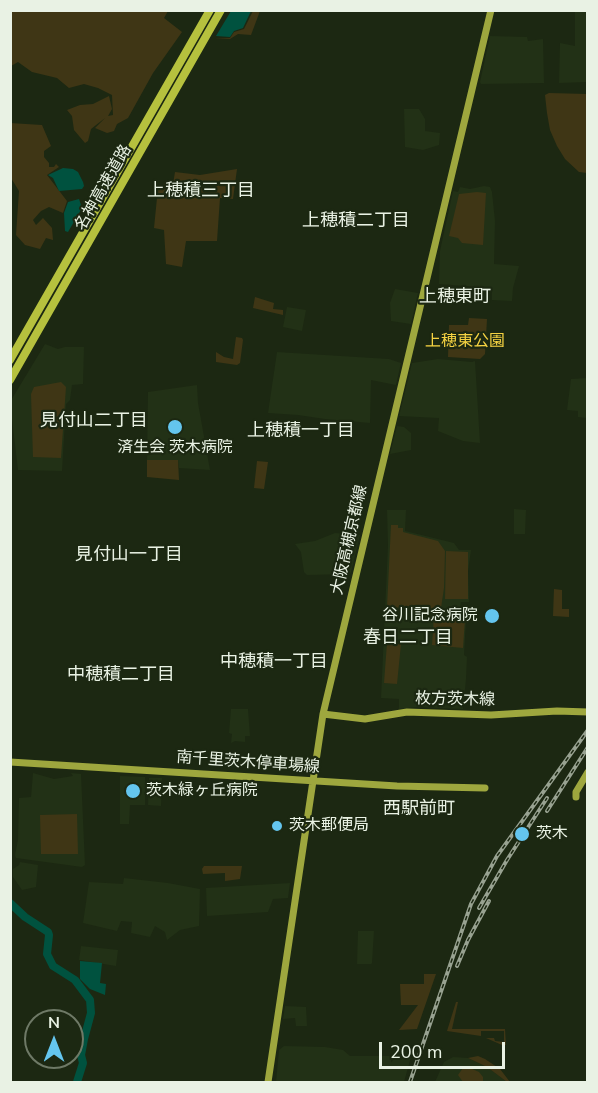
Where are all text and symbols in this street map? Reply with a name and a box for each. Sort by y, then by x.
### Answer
street label: 名神高速道路 [72,142,136,234]
district label: 上穂積三丁目 [147,181,255,203]
district label: 上穂積二丁目 [302,211,410,233]
district label: 上穂東町 [419,287,491,309]
park label: 上穂東公園 [425,332,505,352]
district label: 見付山二丁目 [40,411,148,433]
marker: 済生会 茨木病院 [166,418,184,436]
district label: 上穂積一丁目 [247,421,355,443]
place label: 済生会 茨木病院 [117,438,233,458]
street label: 大阪高槻京都線 [328,483,372,597]
district label: 見付山一丁目 [75,545,183,567]
place label: 谷川記念病院 [382,606,478,626]
marker: 谷川記念病院 [483,607,501,625]
district label: 春日二丁目 [363,628,453,650]
district label: 中穂積一丁目 [220,652,328,674]
district label: 中穂積二丁目 [67,665,175,687]
street label: 枚方茨木線 [415,690,495,710]
street label: 南千里茨木停車場線 [176,748,320,778]
place label: 茨木緑ヶ丘病院 [146,781,258,801]
marker: 茨木緑ヶ丘病院 [124,782,142,800]
district label: 西駅前町 [383,799,455,821]
place label: 茨木郵便局 [289,816,369,836]
marker: 茨木郵便局 [270,819,284,833]
place label: 茨木 [536,824,568,844]
marker: 茨木 [513,825,531,843]
north arrow [24,1009,84,1069]
text: N [48,1012,60,1034]
scale bar [382,1030,508,1068]
text: 200 m [390,1040,442,1064]

